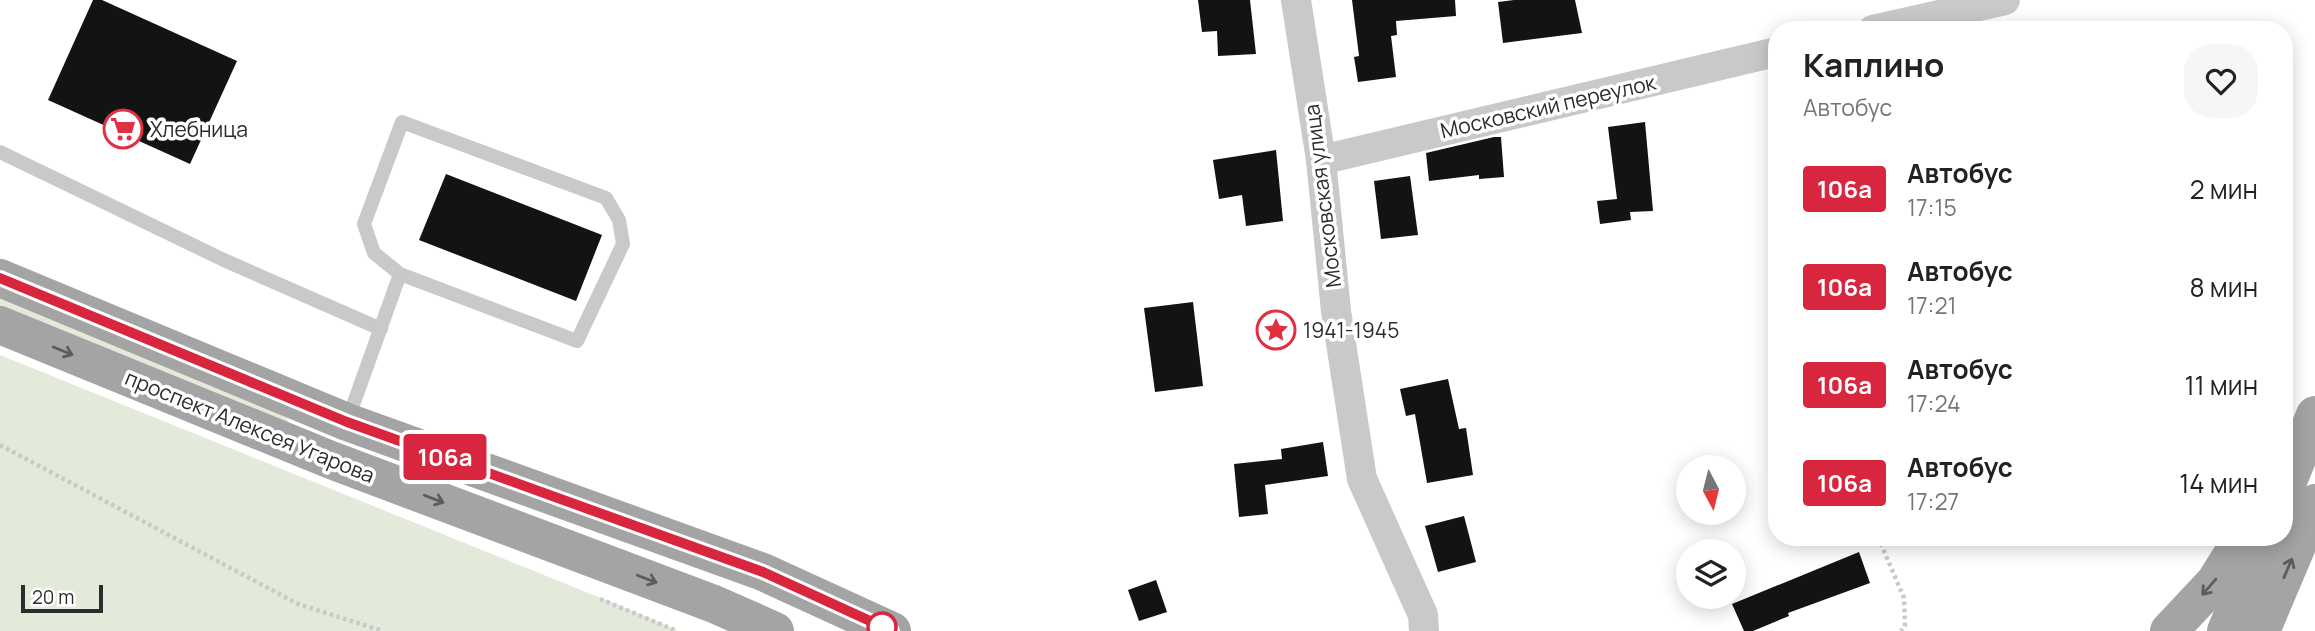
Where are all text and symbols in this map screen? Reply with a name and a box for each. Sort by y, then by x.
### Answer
text: Каплино [1803,42,1944,87]
button: heart [2184,44,2258,118]
street label: Московский переулок [1438,67,1659,144]
text: Автобус [1803,91,1892,123]
street label: Московская улица [1297,103,1347,289]
supermarket icon: Хлебница [102,108,144,150]
place label: Хлебница [150,115,248,143]
text: Автобус [1907,155,2013,191]
text: 2 мин [2190,171,2258,207]
text: 106а [1817,172,1872,205]
text: 17:15 [1907,191,1957,223]
text: Автобус [1907,253,2013,289]
text: 8 мин [2190,269,2258,305]
text: 106а [1817,270,1872,303]
text: 17:21 [1907,289,1957,321]
place icon: 1941-1945 [1255,309,1297,351]
place label: 1941-1945 [1303,316,1399,344]
one-way arrow [52,345,74,358]
text: Автобус [1907,351,2013,387]
street label: проспект Алексея Угарова [121,363,379,489]
text: 11 мин [2184,367,2258,403]
text: 106а [1817,368,1872,401]
text: 17:24 [1907,387,1961,419]
line badge: 106а [396,434,494,480]
text: 106а [417,440,473,473]
text: Автобус [1907,449,2013,485]
north arrow [1676,455,1746,525]
map controls [1676,455,1746,609]
text: 14 мин [2179,465,2258,501]
text: 106а [1817,466,1872,499]
text: 17:27 [1907,485,1959,517]
one-way arrow [422,494,444,506]
button: layers [1676,539,1746,609]
one-way arrow [2282,558,2295,579]
one-way arrow [635,574,657,586]
one-way arrow [2202,578,2218,596]
scale bar [21,582,103,614]
text: 20 m [32,584,74,610]
unlabelled marker [867,612,897,631]

